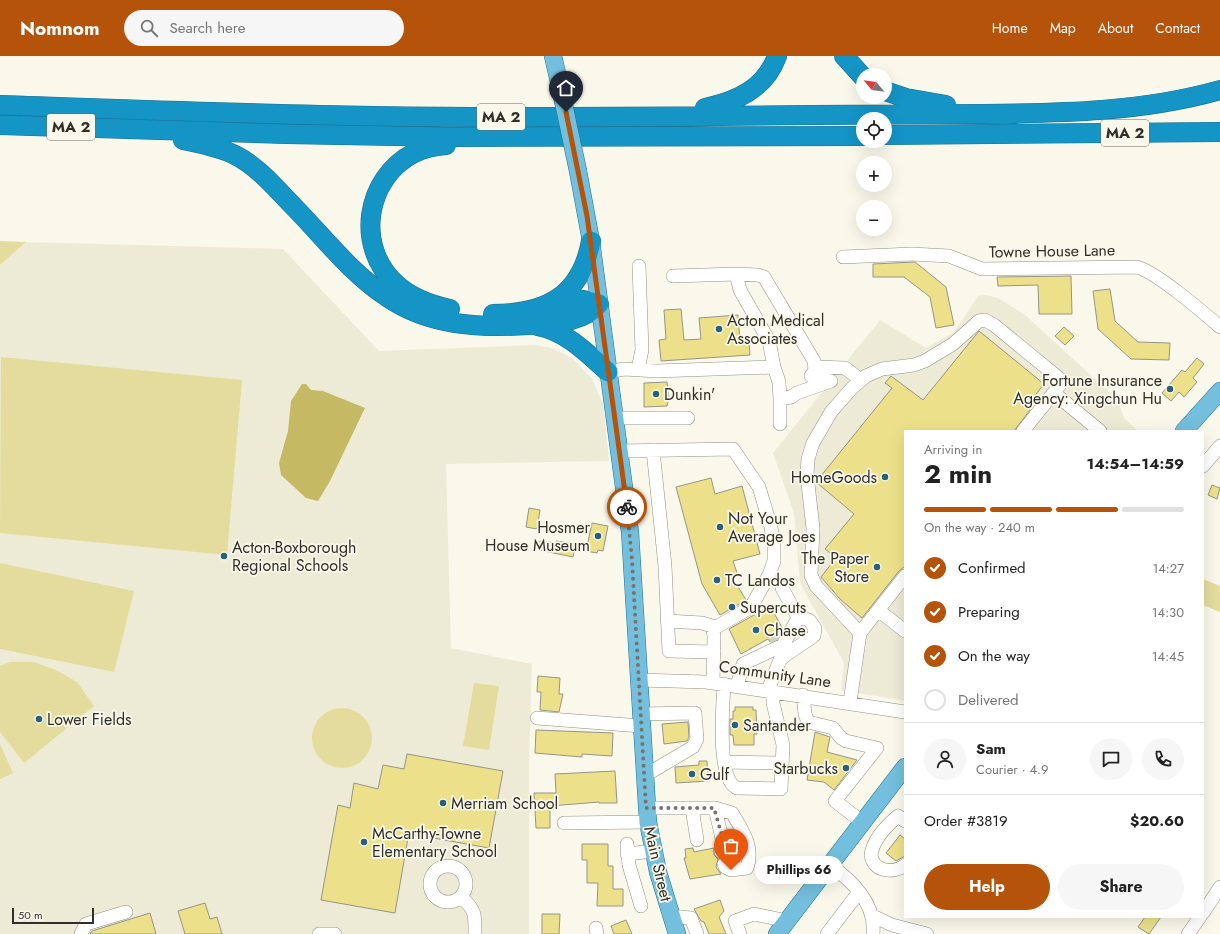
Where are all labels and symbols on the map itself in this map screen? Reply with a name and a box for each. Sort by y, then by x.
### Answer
north arrow [856,68,892,104]
pin [549,71,583,112]
road number: MA 2 [477,104,525,130]
road number: MA 2 [47,114,95,140]
road number: MA 2 [1101,120,1149,146]
street label: Towne House Lane [989,238,1115,264]
place label: Acton Medical Associates [727,309,825,350]
marker: Acton Medical Associates [714,324,724,334]
place label: Fortune Insurance Agency: Xingchun Hu [1013,369,1162,410]
place label: Dunkin' [664,383,715,406]
marker: Fortune Insurance Agency: Xingchun Hu [1165,384,1175,394]
marker: Dunkin' [651,389,661,399]
place label: HomeGoods [791,466,877,489]
marker: HomeGoods [880,472,890,482]
courier [607,487,647,527]
place label: Not Your Average Joes [728,507,815,548]
place label: Hosmer House Museum [485,516,591,557]
marker: Not Your Average Joes [715,522,725,532]
marker: Hosmer House Museum [593,531,603,541]
place label: Acton-Boxborough Regional Schools [232,536,356,577]
place label: The Paper Store [801,547,870,588]
marker: Acton-Boxborough Regional Schools [219,551,229,561]
marker: The Paper Store [872,562,882,572]
place label: TC Landos [725,569,795,592]
marker: TC Landos [712,575,722,585]
place label: Supercuts [740,596,806,619]
marker: Supercuts [727,602,737,612]
place label: Chase [764,619,806,642]
marker: Chase [751,625,761,635]
street label: Community Lane [718,655,832,693]
place label: Lower Fields [47,708,132,731]
marker: Lower Fields [34,714,44,724]
place label: Santander [743,714,811,737]
marker: Santander [730,720,740,730]
place label: Starbucks [774,757,838,780]
place label: Gulf [700,763,729,786]
marker: Starbucks [841,763,851,773]
marker: Gulf [687,769,697,779]
place label: Merriam School [451,792,558,815]
marker: Merriam School [438,798,448,808]
place label: McCarthy-Towne Elementary School [372,822,497,863]
street label: Main Street [638,824,678,904]
pin [714,829,748,870]
marker: McCarthy-Towne Elementary School [359,837,369,847]
callout: Phillips 66 [755,856,843,884]
scale bar [12,906,94,925]

